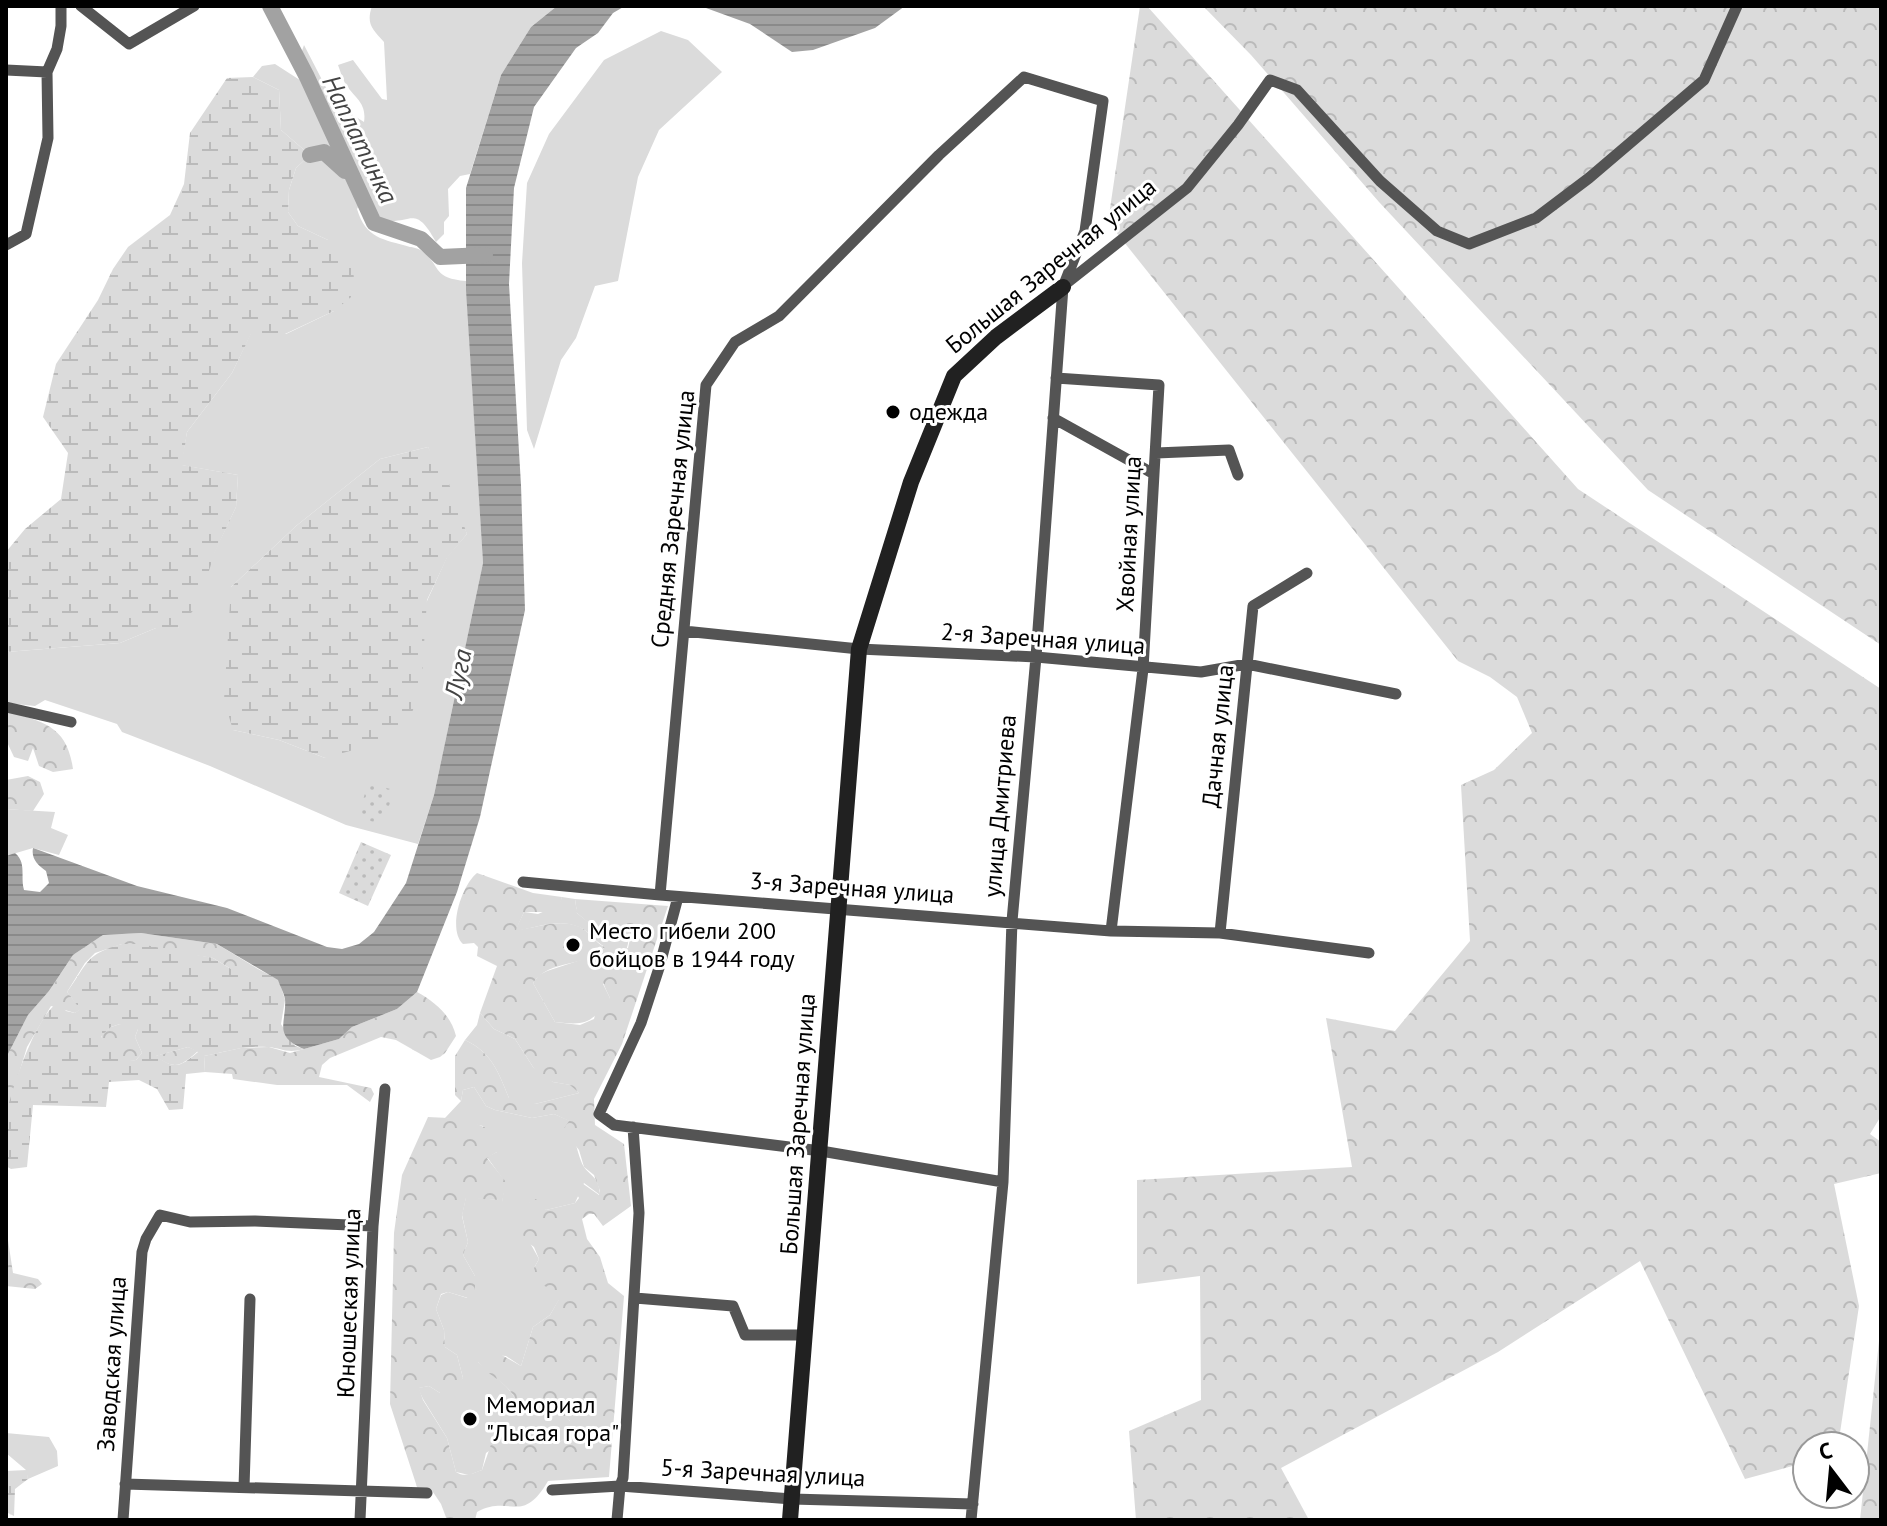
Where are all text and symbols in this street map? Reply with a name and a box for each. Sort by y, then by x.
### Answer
water label: Наплатинка [315,69,406,209]
street label: Большая Заречная улица [939,171,1162,360]
street label: Средняя Заречная улица [644,388,701,649]
place label: одежда [909,396,988,427]
marker: одежда [884,403,902,421]
street label: Хвойная улица [1109,455,1148,613]
street label: 2-я Заречная улица [940,616,1146,661]
water label: Луга [436,646,479,704]
street label: Дачная улица [1195,663,1240,809]
street label: улица Дмитриева [976,713,1023,899]
street label: 3-я Заречная улица [749,865,955,910]
place label: Место гибели 200 бойцов в 1944 году [589,915,795,974]
marker: Место гибели 200 бойцов в 1944 году [564,936,582,954]
street label: Большая Заречная улица [773,992,822,1256]
street label: Юношеская улица [330,1208,367,1398]
street label: Заводская улица [90,1275,133,1453]
place label: Мемориал "Лысая гора" [486,1389,619,1448]
marker: Мемориал "Лысая гора" [461,1410,479,1428]
north arrow [1791,1430,1871,1510]
text: С [1816,1436,1835,1466]
street label: 5-я Заречная улица [660,1452,866,1493]

